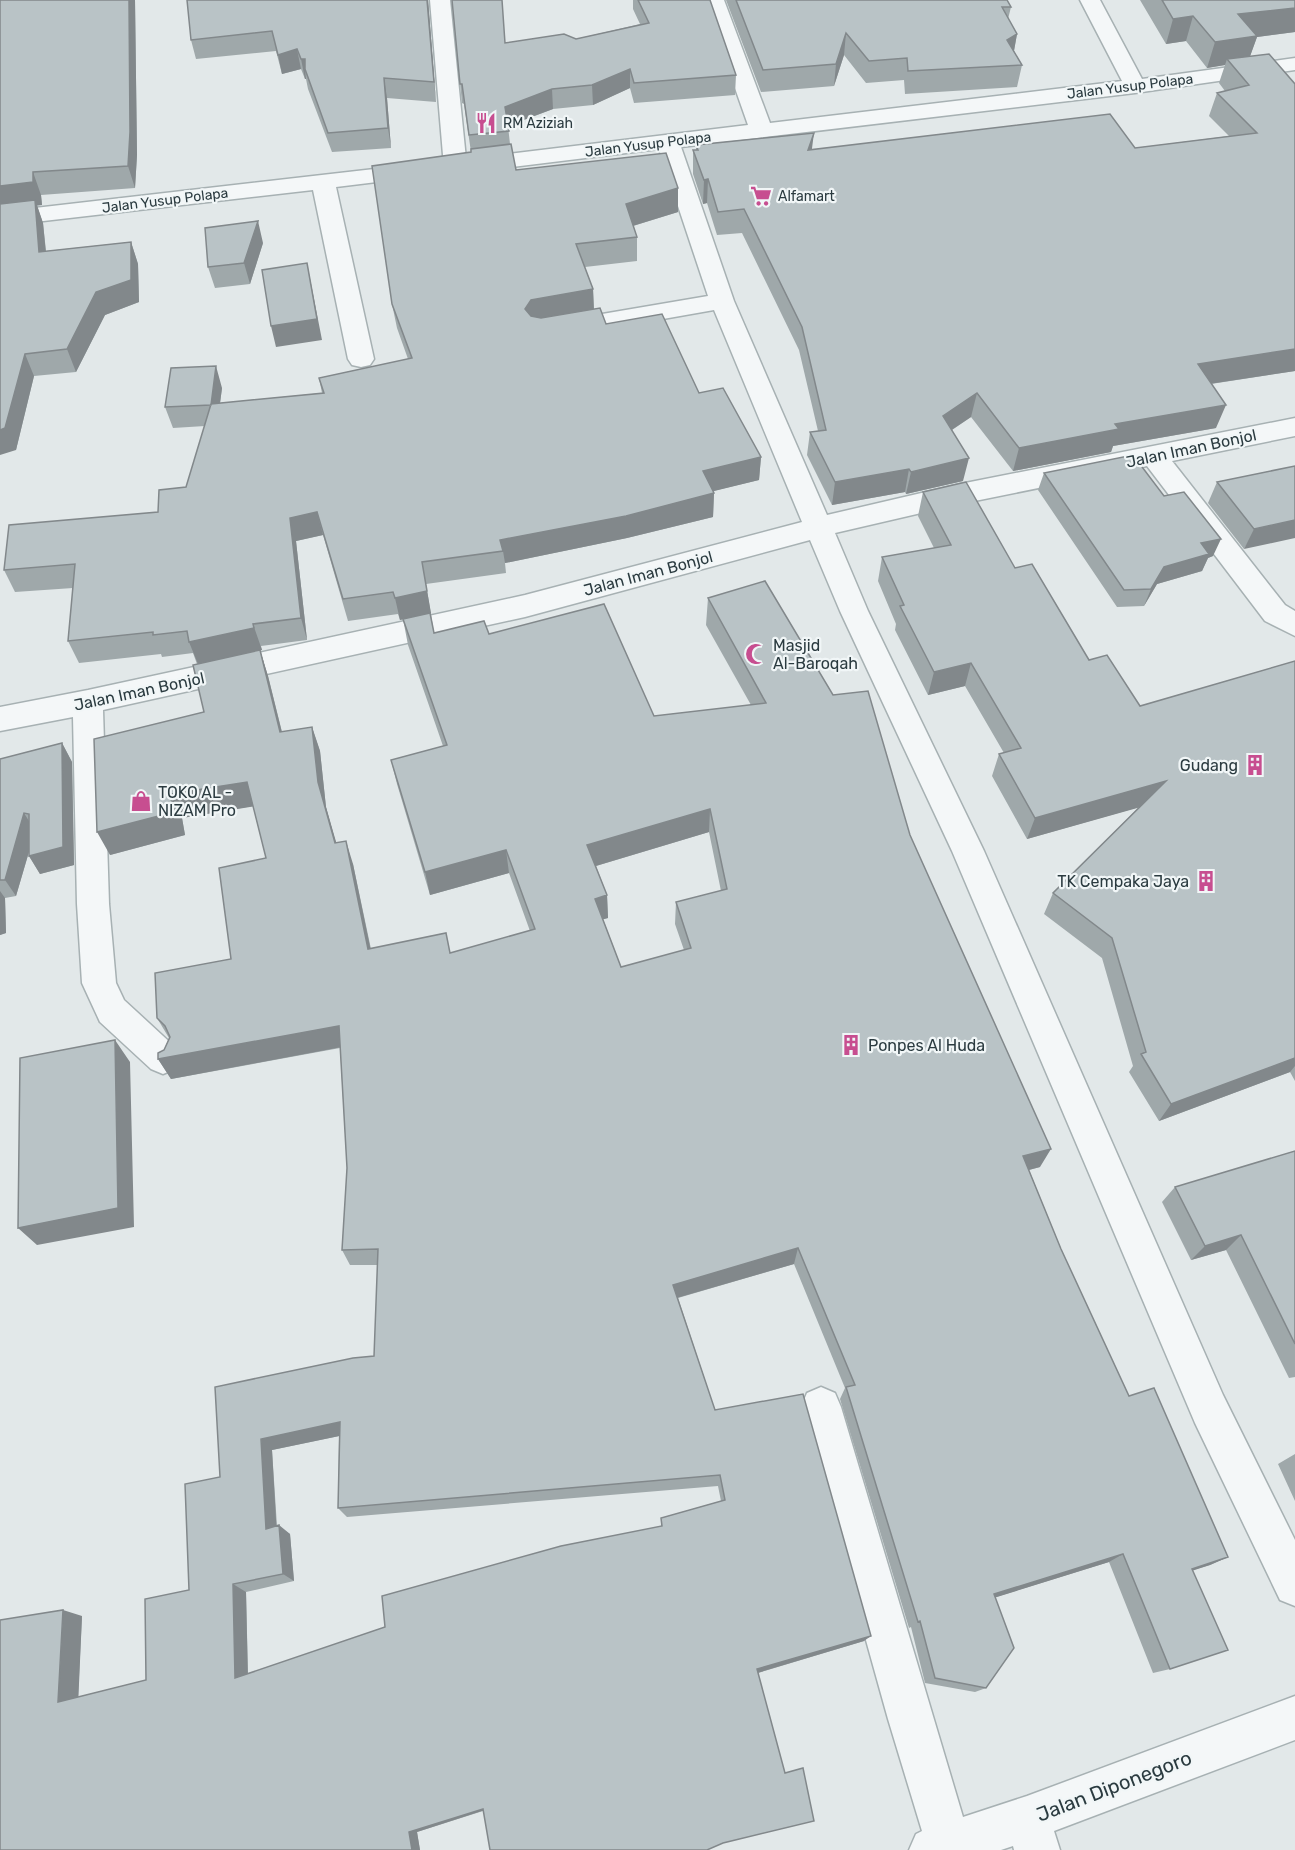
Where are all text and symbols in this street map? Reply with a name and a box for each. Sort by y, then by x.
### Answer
street label: Jalan Yusup Polapa [1066,70,1194,103]
restaurant icon: RM Aziziah [474,111,498,135]
place label: RM Aziziah [503,115,573,132]
street label: Jalan Yusup Polapa [584,128,712,161]
street label: Jalan Yusup Polapa [101,184,229,217]
supermarket icon: Alfamart [749,184,773,208]
place label: Alfamart [778,188,835,205]
street label: Jalan Iman Bonjol [1124,425,1258,472]
street label: Jalan Iman Bonjol [581,547,715,600]
place label: Masjid Al-Baroqah [773,636,858,673]
mosque icon: Masjid Al-Baroqah [744,642,768,666]
street label: Jalan Iman Bonjol [72,668,206,715]
building icon: Gudang [1243,753,1267,777]
place label: Gudang [1180,756,1238,775]
place label: TOKO AL - NIZAM Pro [158,783,236,820]
shop icon: TOKO AL - NIZAM Pro [129,789,153,813]
building icon: TK Cempaka Jaya [1194,869,1218,893]
place label: TK Cempaka Jaya [1057,872,1189,891]
building icon: Ponpes Al Huda [839,1033,863,1057]
place label: Ponpes Al Huda [868,1036,985,1055]
street label: Jalan Diponegoro [1033,1745,1195,1827]

